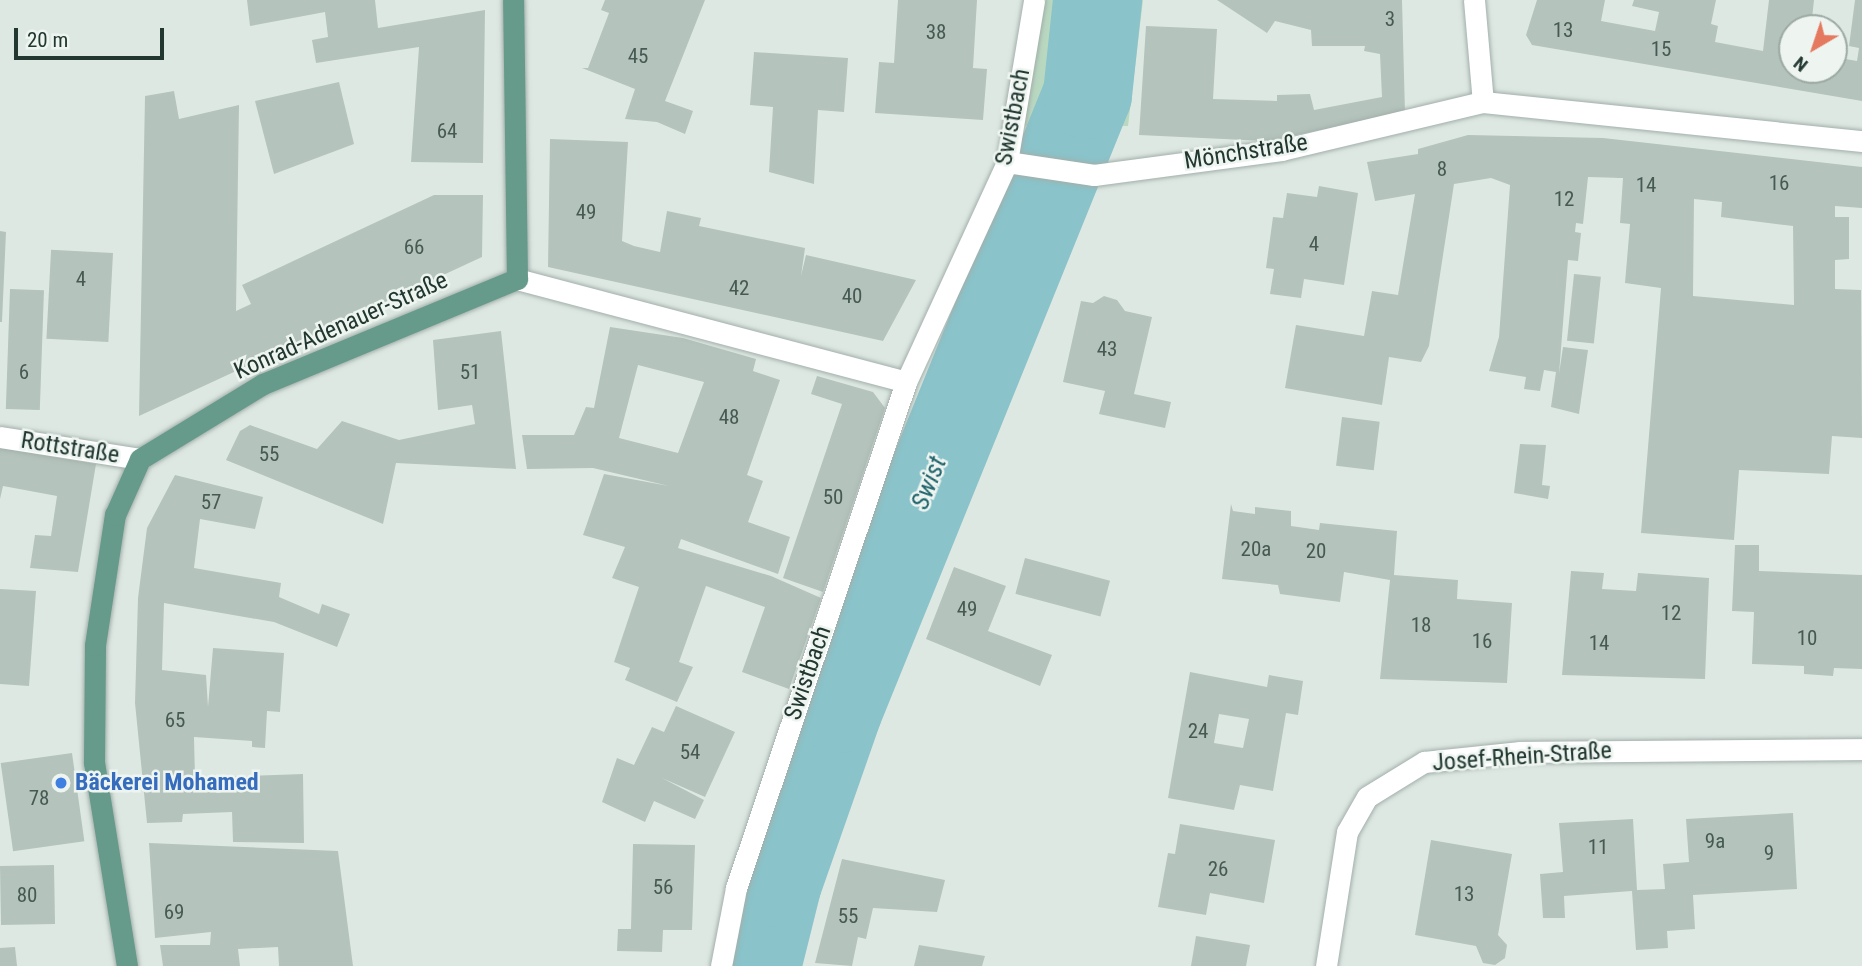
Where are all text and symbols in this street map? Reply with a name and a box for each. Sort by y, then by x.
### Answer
house number: 3 [1385,6,1395,32]
scale bar [18,14,168,58]
north arrow [1778,14,1848,84]
house number: 13 [1553,17,1573,43]
house number: 38 [926,19,946,45]
text: 20 m [27,28,68,52]
house number: 15 [1651,36,1671,62]
house number: 45 [628,43,648,69]
text: N [1789,52,1812,77]
street label: Swistbach [990,66,1036,168]
house number: 64 [437,118,457,144]
street label: Mönchstraße [1182,128,1310,176]
house number: 8 [1437,156,1447,182]
house number: 16 [1769,170,1789,196]
house number: 14 [1636,172,1656,198]
house number: 12 [1554,186,1574,212]
house number: 49 [576,199,596,225]
house number: 4 [1309,231,1319,257]
house number: 66 [404,234,424,260]
house number: 4 [76,266,86,292]
street label: Konrad-Adenauer-Straße [230,266,452,386]
house number: 42 [729,275,749,301]
house number: 40 [842,283,862,309]
house number: 43 [1097,336,1117,362]
house number: 6 [19,359,29,385]
house number: 51 [460,359,480,385]
house number: 48 [719,404,739,430]
street label: Rottstraße [19,426,121,470]
house number: 55 [259,441,279,467]
water label: Swist [904,452,954,514]
house number: 50 [823,484,843,510]
house number: 57 [201,489,221,515]
house number: 20a [1241,536,1271,562]
house number: 20 [1306,538,1326,564]
house number: 49 [957,596,977,622]
house number: 12 [1661,600,1681,626]
house number: 18 [1411,612,1431,638]
street label: Swistbach [778,622,838,724]
house number: 10 [1797,625,1817,651]
house number: 16 [1472,628,1492,654]
house number: 14 [1589,630,1609,656]
house number: 65 [165,707,185,733]
house number: 24 [1188,718,1208,744]
street label: Josef-Rhein-Straße [1431,736,1613,778]
house number: 54 [680,739,700,765]
place label: Bäckerei Mohamed [75,769,259,797]
marker: Bäckerei Mohamed [53,775,69,791]
house number: 78 [29,785,49,811]
house number: 9a [1705,828,1725,854]
house number: 11 [1588,834,1608,860]
house number: 9 [1764,840,1774,866]
house number: 26 [1208,856,1228,882]
house number: 56 [653,874,673,900]
house number: 13 [1454,881,1474,907]
house number: 80 [17,882,37,908]
house number: 69 [164,899,184,925]
house number: 55 [838,903,858,929]

